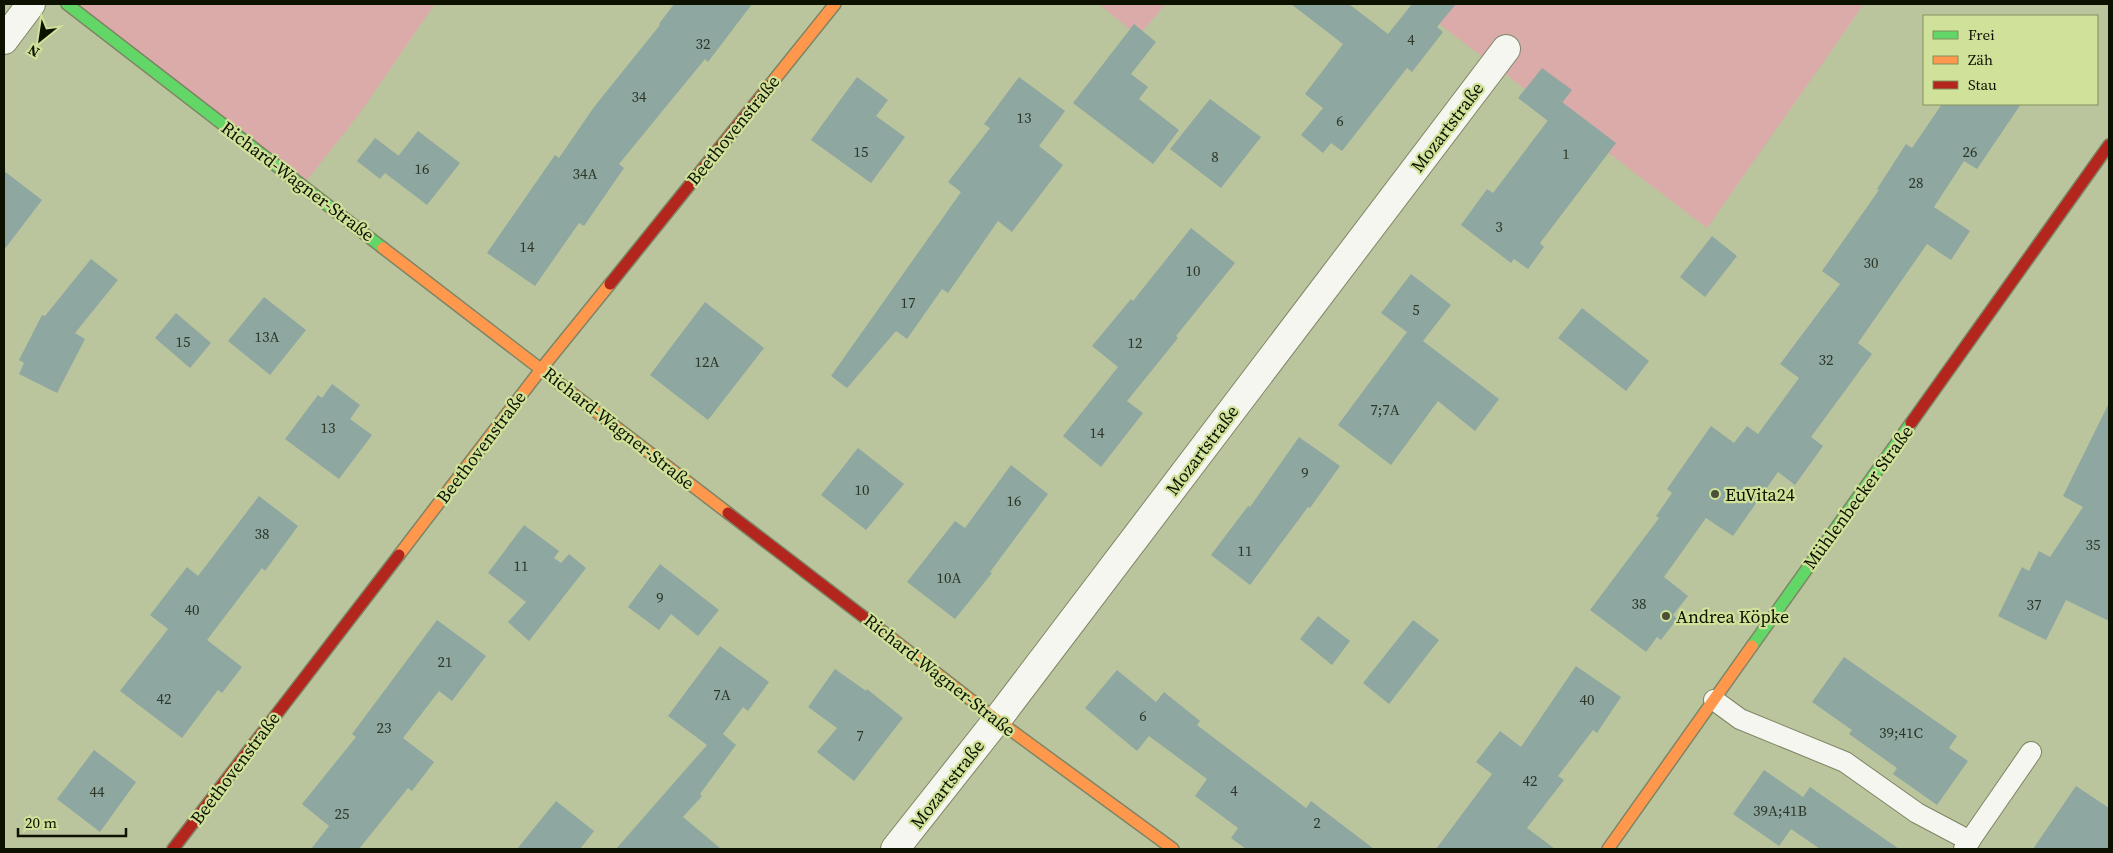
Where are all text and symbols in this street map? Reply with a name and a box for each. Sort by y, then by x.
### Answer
north arrow [15,15,65,65]
legend [1923,15,2098,105]
text: Frei [1968,24,1995,45]
house number: 4 [1407,29,1415,50]
house number: 32 [695,33,711,54]
text: N [24,40,43,62]
text: Zäh [1968,49,1993,70]
street label: Beethovenstraße [681,70,785,190]
text: Stau [1968,74,1997,95]
street label: Mozartstraße [1405,77,1489,177]
house number: 34 [631,86,647,107]
house number: 13 [1016,107,1032,128]
house number: 6 [1336,110,1344,131]
street label: Richard-Wagner-Straße [216,115,380,247]
house number: 15 [853,141,869,162]
house number: 26 [1962,141,1978,162]
house number: 1 [1562,143,1570,164]
house number: 8 [1211,146,1219,167]
house number: 16 [414,158,430,179]
house number: 34A [573,163,598,184]
house number: 28 [1908,172,1924,193]
house number: 3 [1495,216,1503,237]
house number: 14 [519,236,535,257]
house number: 30 [1863,252,1879,273]
house number: 10 [1185,260,1201,281]
house number: 17 [900,292,916,313]
house number: 5 [1412,299,1420,320]
house number: 13A [255,326,280,347]
house number: 15 [175,331,191,352]
house number: 12 [1127,332,1143,353]
house number: 32 [1818,349,1834,370]
house number: 12A [695,351,720,372]
street label: Richard-Wagner-Straße [538,361,700,495]
street label: Beethovenstraße [430,386,532,508]
house number: 7;7A [1370,399,1400,420]
street label: Mozartstraße [1160,400,1244,500]
house number: 13 [320,417,336,438]
street label: Mühlenbecker Straße [1797,420,1919,574]
house number: 14 [1089,422,1105,443]
house number: 9 [1301,462,1309,483]
house number: 10 [854,479,870,500]
place label: EuVita24 [1725,482,1795,507]
marker: EuVita24 [1709,488,1721,500]
house number: 16 [1006,490,1022,511]
house number: 38 [254,523,270,544]
house number: 35 [2085,534,2101,555]
house number: 11 [1237,540,1253,561]
house number: 11 [513,555,529,576]
house number: 10A [937,567,962,588]
house number: 9 [656,587,664,608]
house number: 38 [1631,593,1647,614]
house number: 37 [2026,594,2042,615]
house number: 40 [184,599,200,620]
place label: Andrea Köpke [1676,604,1789,629]
street label: Richard-Wagner-Straße [859,608,1021,742]
marker: Andrea Köpke [1660,610,1672,622]
house number: 21 [437,651,453,672]
house number: 7A [713,684,731,705]
house number: 42 [156,688,172,709]
house number: 40 [1579,689,1595,710]
house number: 6 [1139,705,1147,726]
street label: Beethovenstraße [184,707,286,829]
house number: 23 [376,717,392,738]
house number: 39;41C [1879,722,1923,743]
house number: 7 [856,725,864,746]
street label: Mozartstraße [904,734,990,834]
house number: 42 [1522,770,1538,791]
house number: 4 [1230,780,1238,801]
house number: 44 [89,781,105,802]
house number: 39A;41B [1753,800,1807,821]
house number: 25 [334,803,350,824]
scale bar [18,806,125,838]
text: 20 m [25,812,57,833]
house number: 2 [1313,812,1321,833]

